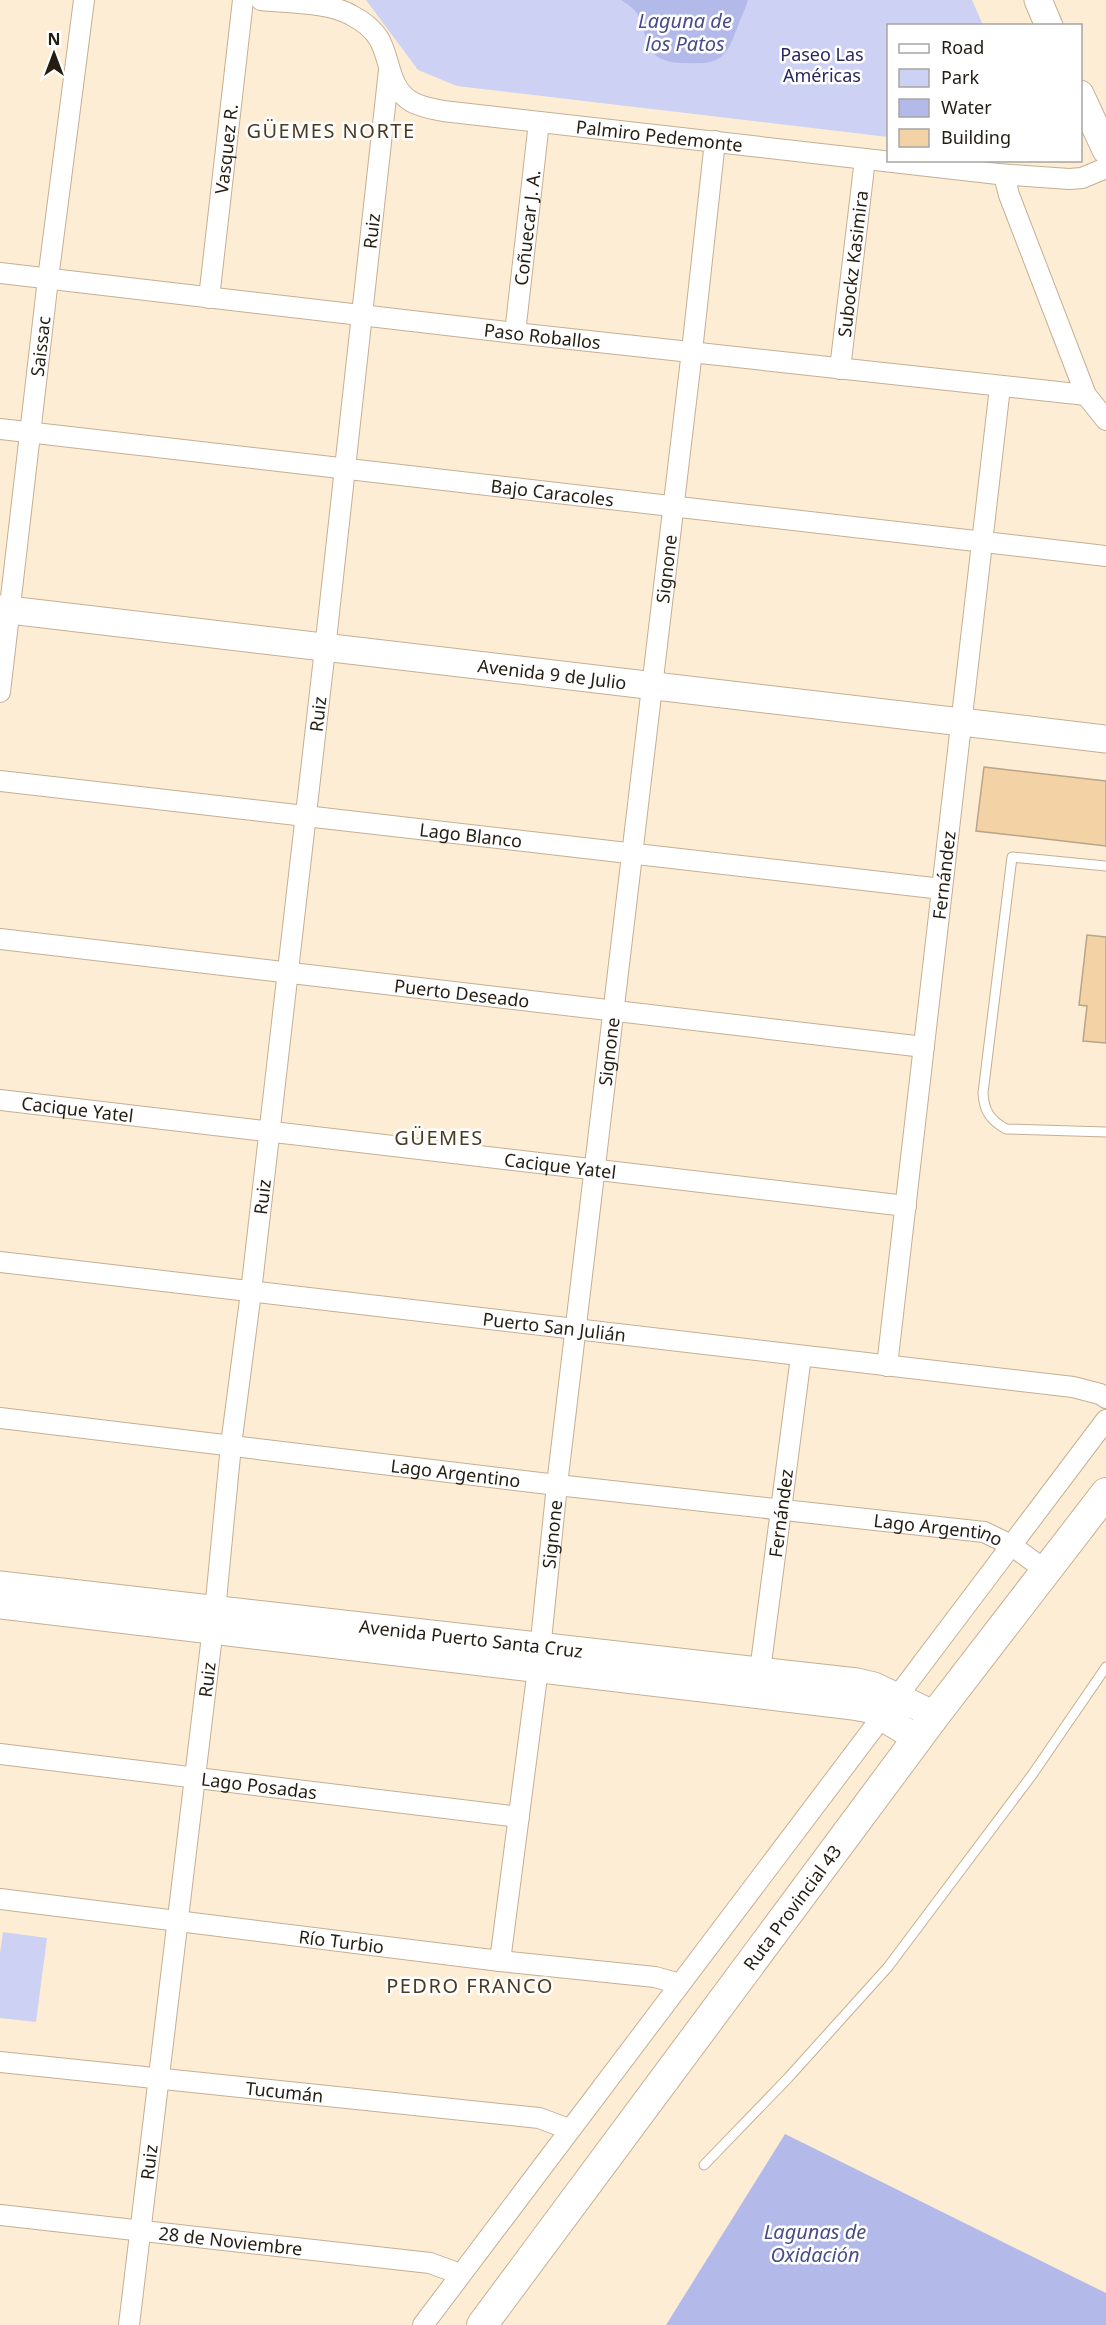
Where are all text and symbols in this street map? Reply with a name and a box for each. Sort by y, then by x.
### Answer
water label: Laguna de los Patos [638,7,732,57]
north arrow [24,24,84,84]
legend [887,24,1082,162]
text: N [47,28,61,50]
text: Road [941,35,984,59]
park label: Paseo Las Américas [780,42,864,87]
text: Park [941,65,979,89]
text: Water [941,95,992,119]
street label: Vasquez R. [209,103,243,195]
street label: Palmiro Pedemonte [575,114,744,157]
district label: GÜEMES NORTE [246,117,416,144]
text: Building [941,125,1011,149]
street label: Coñuecar J. A. [508,169,545,287]
street label: Subockz Kasimira [832,189,873,338]
street label: Ruiz [357,212,385,250]
street label: Saissac [25,314,56,378]
street label: Paso Roballos [483,317,602,354]
street label: Bajo Caracoles [490,473,615,511]
street label: Signone [650,533,682,605]
street label: Avenida 9 de Julio [476,653,628,695]
street label: Ruiz [304,695,331,733]
street label: Lago Blanco [418,817,524,853]
street label: Fernández [927,830,961,921]
street label: Puerto Deseado [393,973,531,1013]
street label: Signone [593,1016,625,1087]
street label: Cacique Yatel [20,1091,135,1128]
district label: GÜEMES [394,1124,484,1151]
street label: Cacique Yatel [503,1147,617,1184]
street label: Ruiz [248,1178,276,1216]
street label: Puerto San Julián [481,1306,627,1347]
street label: Lago Argentino [389,1453,522,1493]
street label: Fernández [763,1468,798,1559]
street label: Signone [536,1499,567,1570]
street label: Lago Argentino [873,1508,1007,1551]
street label: Avenida Puerto Santa Cruz [358,1614,584,1663]
street label: Ruiz [193,1661,221,1699]
street label: Lago Posadas [200,1767,318,1804]
street label: Ruta Provincial 43 [738,1840,846,1975]
street label: Río Turbio [297,1924,385,1959]
district label: PEDRO FRANCO [386,1972,554,1999]
street label: Tucumán [244,2076,325,2108]
street label: Ruiz [135,2143,163,2181]
water label: Lagunas de Oxidación [764,2218,866,2268]
street label: 28 de Noviembre [157,2221,304,2261]

